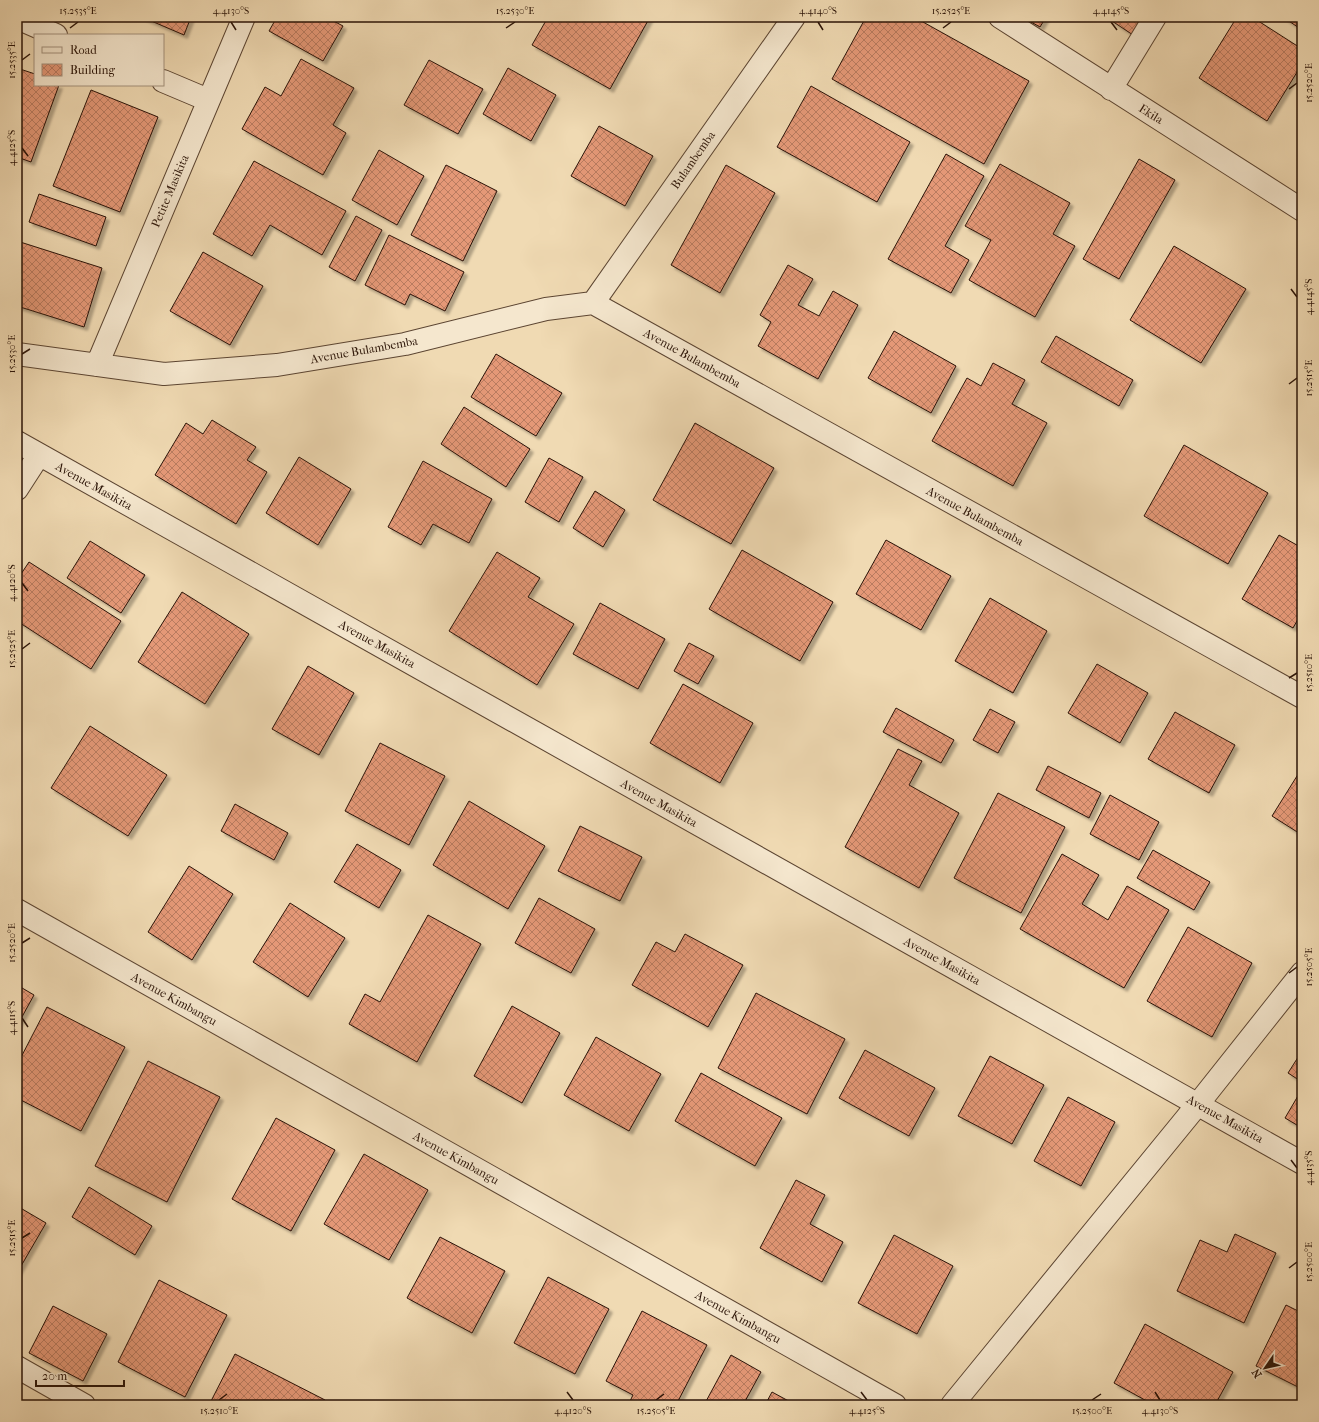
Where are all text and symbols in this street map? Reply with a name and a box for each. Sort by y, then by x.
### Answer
text: 15.2535°E [59,5,97,17]
text: 4.4130°S [213,5,249,17]
text: 15.2530°E [496,5,534,17]
text: 4.4140°S [799,5,837,17]
text: 15.2525°E [932,5,970,17]
text: 4.4145°S [1093,5,1129,17]
legend [34,34,164,86]
text: 15.2535°E [6,41,18,79]
text: Road [70,43,97,57]
text: Building [70,63,115,77]
text: 15.2520°E [1303,63,1315,103]
street label: Ekila [1136,101,1166,127]
street label: Bulambemba [668,128,718,192]
text: 4.4125°S [6,130,18,166]
street label: Petite Masikita [148,152,192,229]
text: 4.4145°S [1303,279,1315,315]
street label: Avenue Bulambemba [640,325,743,391]
street label: Avenue Bulambemba [308,334,419,367]
text: 15.2530°E [6,335,18,373]
text: 15.2515°E [1303,360,1315,396]
street label: Avenue Masikita [52,459,135,513]
street label: Avenue Bulambemba [923,483,1026,549]
text: 4.4120°S [6,564,18,602]
street label: Avenue Masikita [335,617,418,671]
text: 15.2525°E [6,630,18,668]
text: 15.2510°E [1303,654,1315,692]
street label: Avenue Masikita [617,776,700,830]
text: 15.2520°E [6,923,18,963]
street label: Avenue Masikita [900,934,983,988]
text: 15.2505°E [1303,948,1315,986]
street label: Avenue Kimbangu [128,969,219,1028]
text: 4.4115°S [6,1001,18,1035]
street label: Avenue Masikita [1183,1092,1266,1146]
street label: Avenue Kimbangu [410,1128,501,1187]
text: 4.4135°S [1303,1150,1315,1186]
text: 15.2515°E [6,1220,18,1256]
text: 15.2500°E [1303,1242,1315,1282]
street label: Avenue Kimbangu [692,1287,783,1346]
north arrow [1245,1348,1285,1388]
scale bar [36,1362,124,1388]
text: N [1249,1366,1265,1380]
text: 20 m [42,1369,67,1383]
text: 15.2510°E [200,1405,238,1417]
text: 4.4120°S [554,1405,592,1417]
text: 15.2505°E [637,1405,675,1417]
text: 4.4125°S [849,1405,885,1417]
text: 15.2500°E [1072,1405,1112,1417]
text: 4.4130°S [1142,1405,1178,1417]

